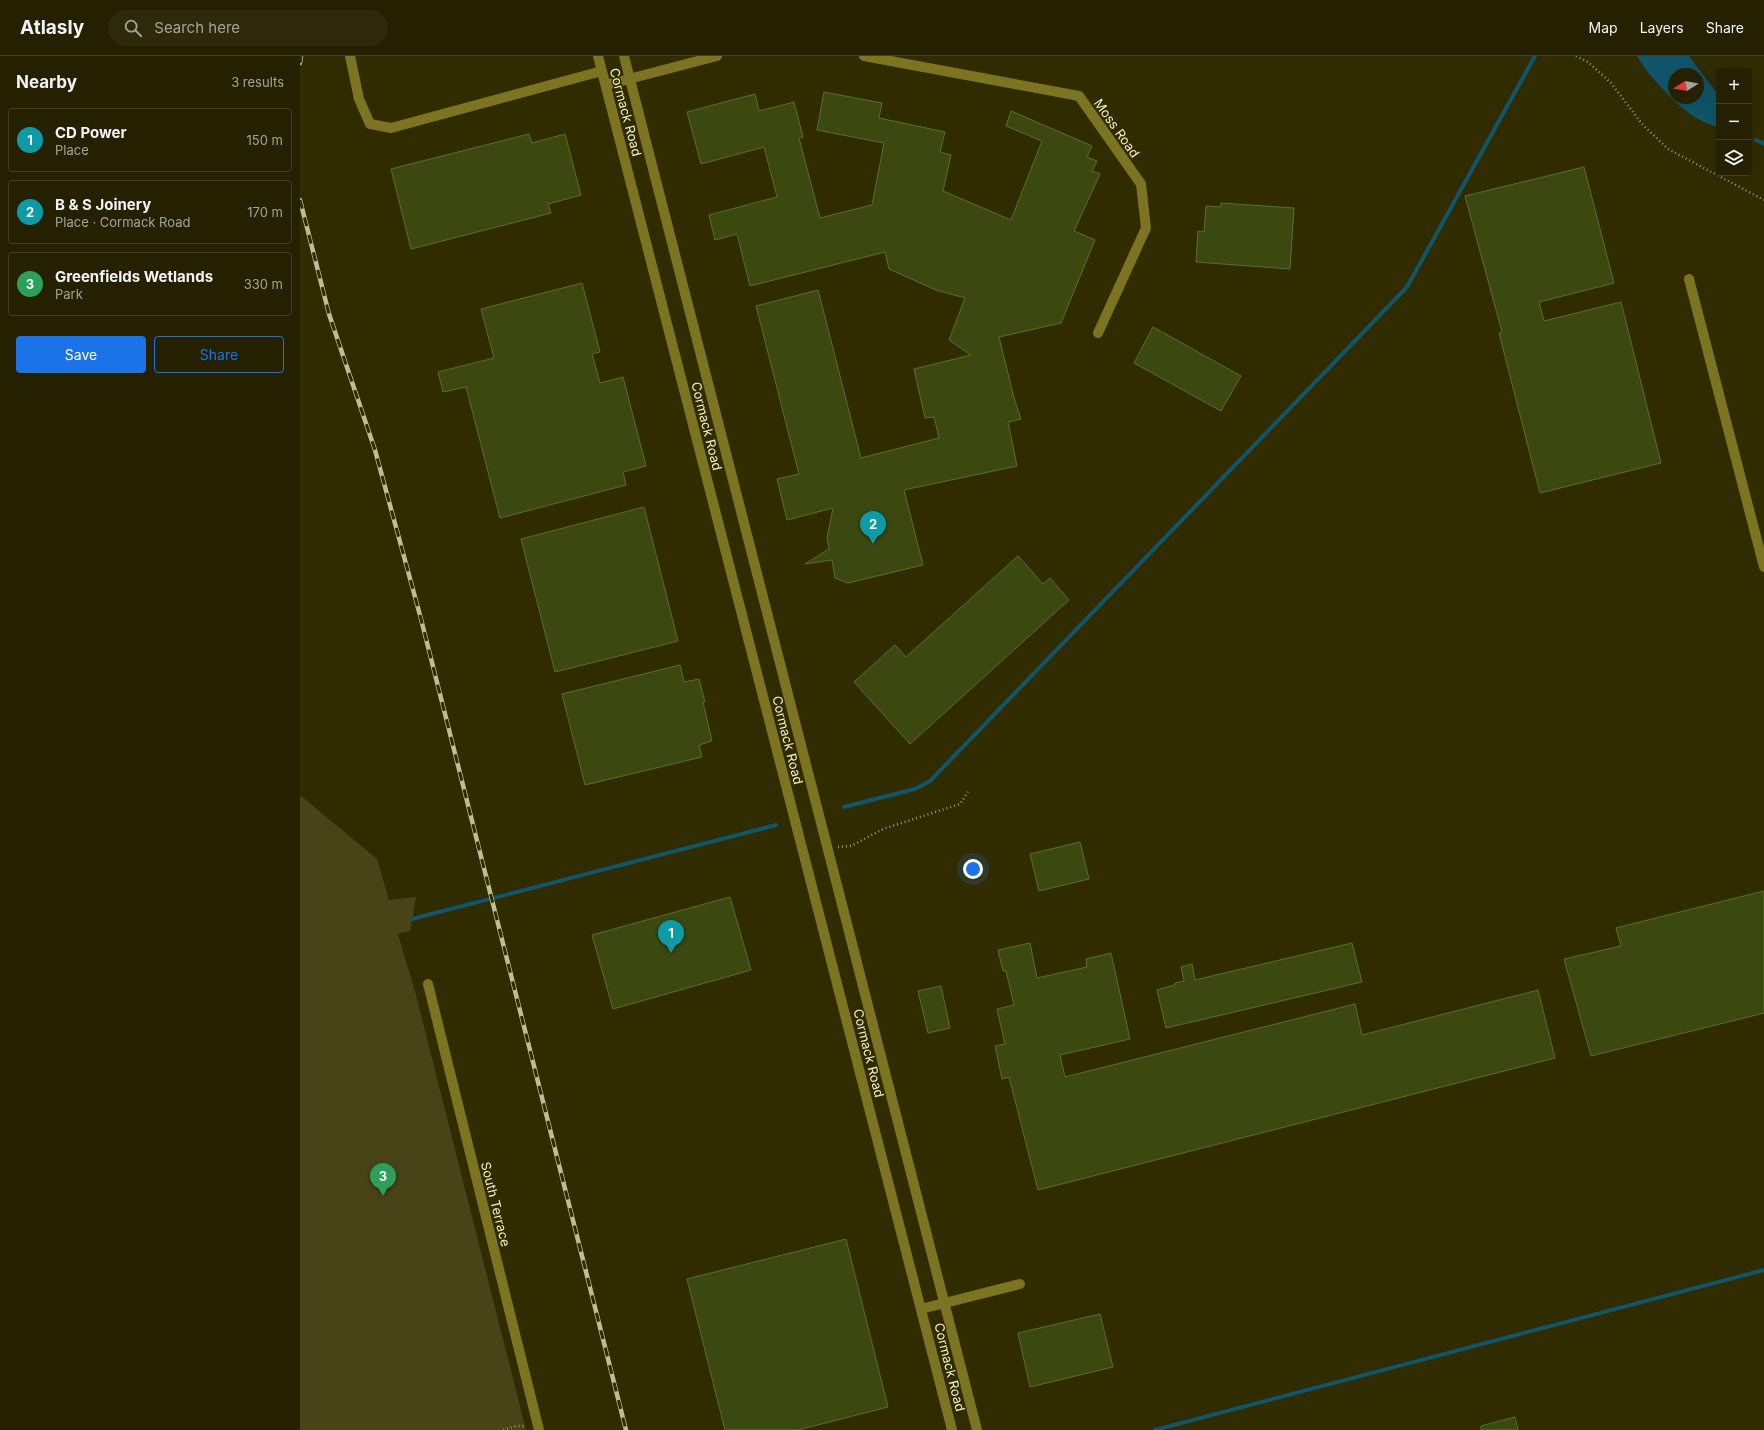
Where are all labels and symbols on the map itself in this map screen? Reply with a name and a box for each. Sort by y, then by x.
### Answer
street label: Cormack Road [607,66,645,158]
north arrow [1668,68,1704,104]
street label: Moss Road [1091,95,1143,161]
street label: Cormack Road [688,380,726,472]
pin: 2 [860,511,886,544]
street label: Cormack Road [769,694,807,786]
your location [963,859,983,879]
pin: 1 [658,920,684,953]
street label: Cormack Road [850,1007,888,1099]
street label: South Terrace [478,1160,514,1248]
pin: 3 [370,1163,396,1196]
street label: Cormack Road [931,1321,969,1413]

